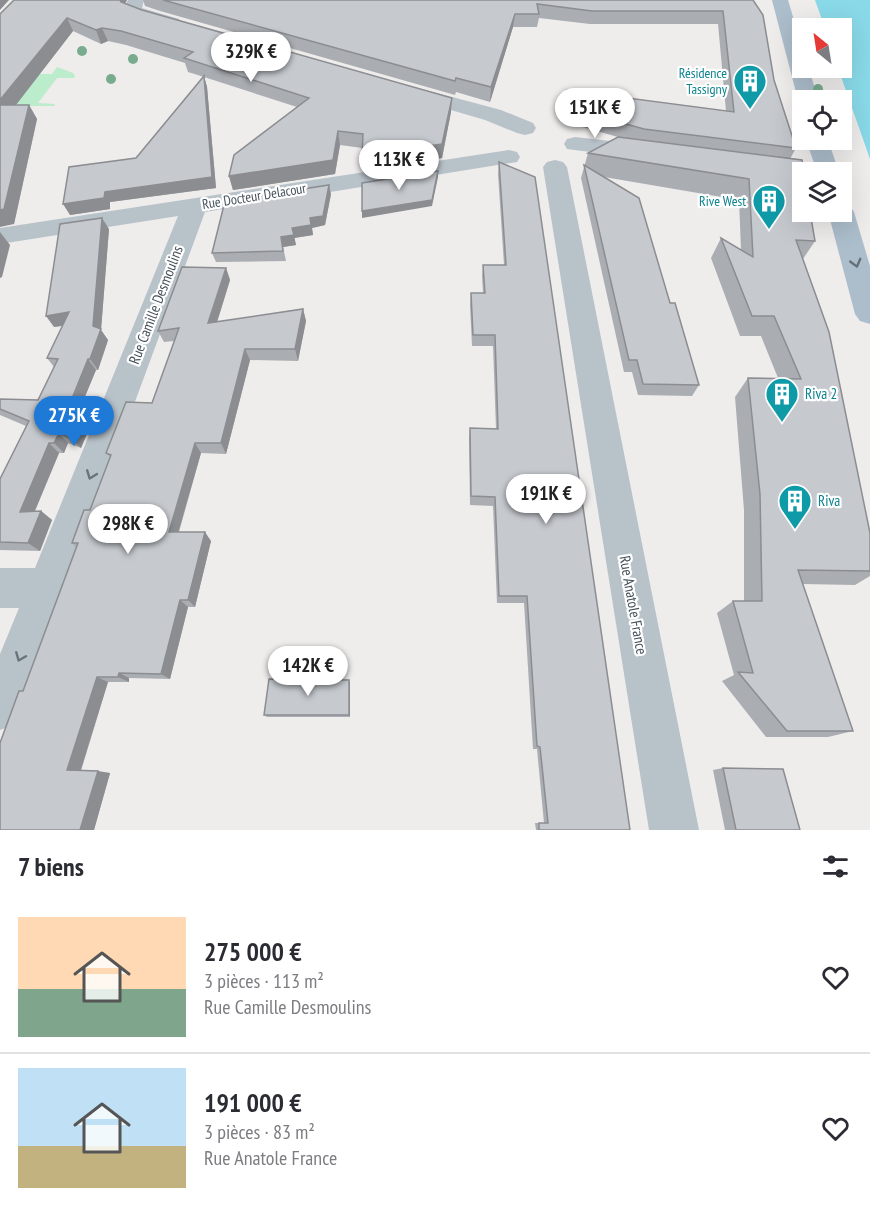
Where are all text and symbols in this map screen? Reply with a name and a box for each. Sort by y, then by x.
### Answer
north arrow [792,18,852,78]
map controls [792,18,852,222]
pin: 329K € [202,32,300,83]
text: 329K € [225,38,277,64]
building icon: Résidence Tassigny [732,63,768,110]
place label: Résidence Tassigny [679,64,728,98]
pin: 151K € [546,88,644,139]
button: locate [792,90,852,150]
text: 151K € [569,94,621,120]
pin: 113K € [350,140,448,191]
text: 113K € [373,146,425,172]
button: layers [792,162,852,222]
street label: Rue Docteur Delacour [201,179,307,213]
building icon: Rive West [751,183,787,230]
place label: Rive West [699,192,746,210]
street label: Rue Camille Desmoulins [124,243,187,367]
one-way arrow [849,257,861,268]
building icon: Riva 2 [764,376,800,423]
place label: Riva 2 [805,384,837,403]
pin: 275K € [25,396,123,447]
text: 275K € [48,402,100,428]
one-way arrow [86,469,98,480]
pin: 191K € [497,474,595,525]
text: 191K € [520,480,572,506]
building icon: Riva [777,483,813,530]
place label: Riva [818,491,840,510]
pin: 298K € [79,504,177,555]
text: 298K € [102,510,154,536]
street label: Rue Anatole France [615,554,652,656]
pin: 142K € [259,646,357,697]
one-way arrow [15,651,27,662]
text: 142K € [282,652,334,678]
text: 7 biens [18,850,84,883]
icon: filters [819,850,852,883]
text: 275 000 € [204,935,302,968]
icon: home [66,941,138,1013]
icon: heart [819,961,852,994]
text: 3 pièces · 113 m² [204,968,324,994]
text: Rue Camille Desmoulins [204,994,371,1020]
text: 191 000 € [204,1086,302,1119]
icon: home [66,1092,138,1164]
icon: heart [819,1112,852,1145]
text: 3 pièces · 83 m² [204,1119,315,1145]
text: Rue Anatole France [204,1145,337,1171]

